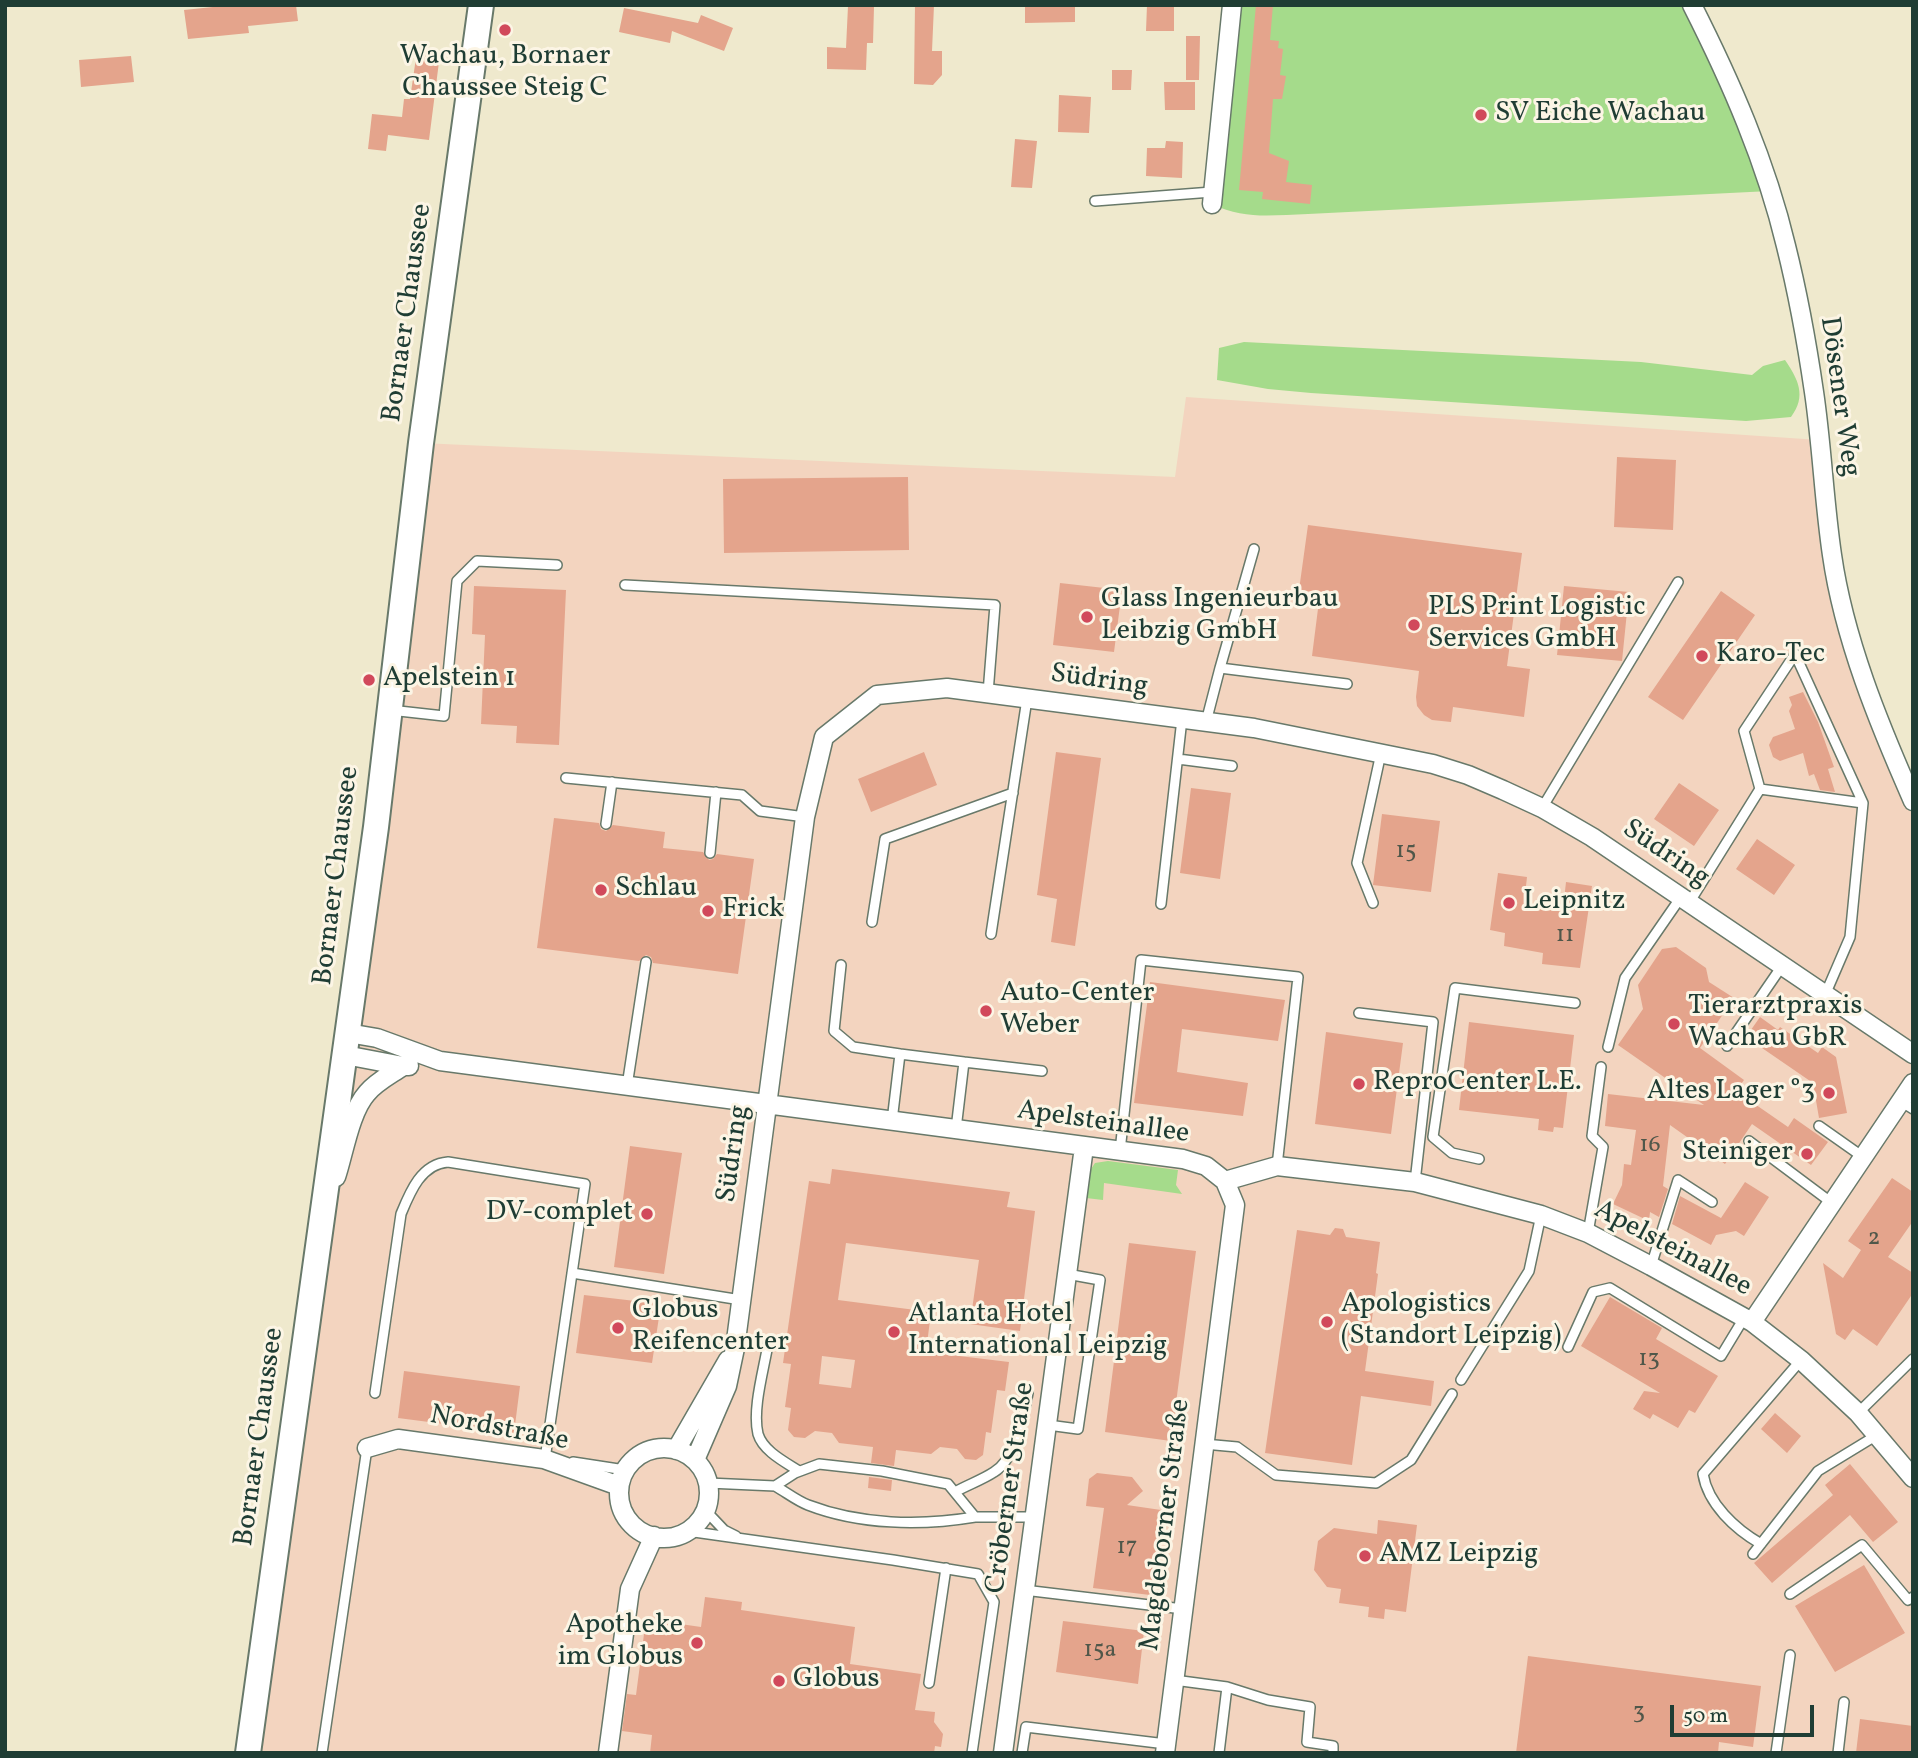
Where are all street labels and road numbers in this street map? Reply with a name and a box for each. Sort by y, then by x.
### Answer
street label: Bornaer Chaussee [377,201,441,425]
street label: Dösener Weg [1810,315,1866,479]
street label: Südring [1048,659,1150,705]
street label: Bornaer Chaussee [308,764,368,988]
street label: Südring [1615,814,1715,896]
street label: Apelsteinallee [1015,1095,1191,1153]
street label: Südring [712,1103,758,1205]
street label: Apelsteinallee [1588,1194,1756,1306]
street label: Bornaer Chaussee [229,1325,293,1549]
street label: Cröberner Straße [981,1380,1043,1596]
street label: Magdeborner Straße [1135,1397,1199,1653]
street label: Nordstraße [427,1400,571,1460]

